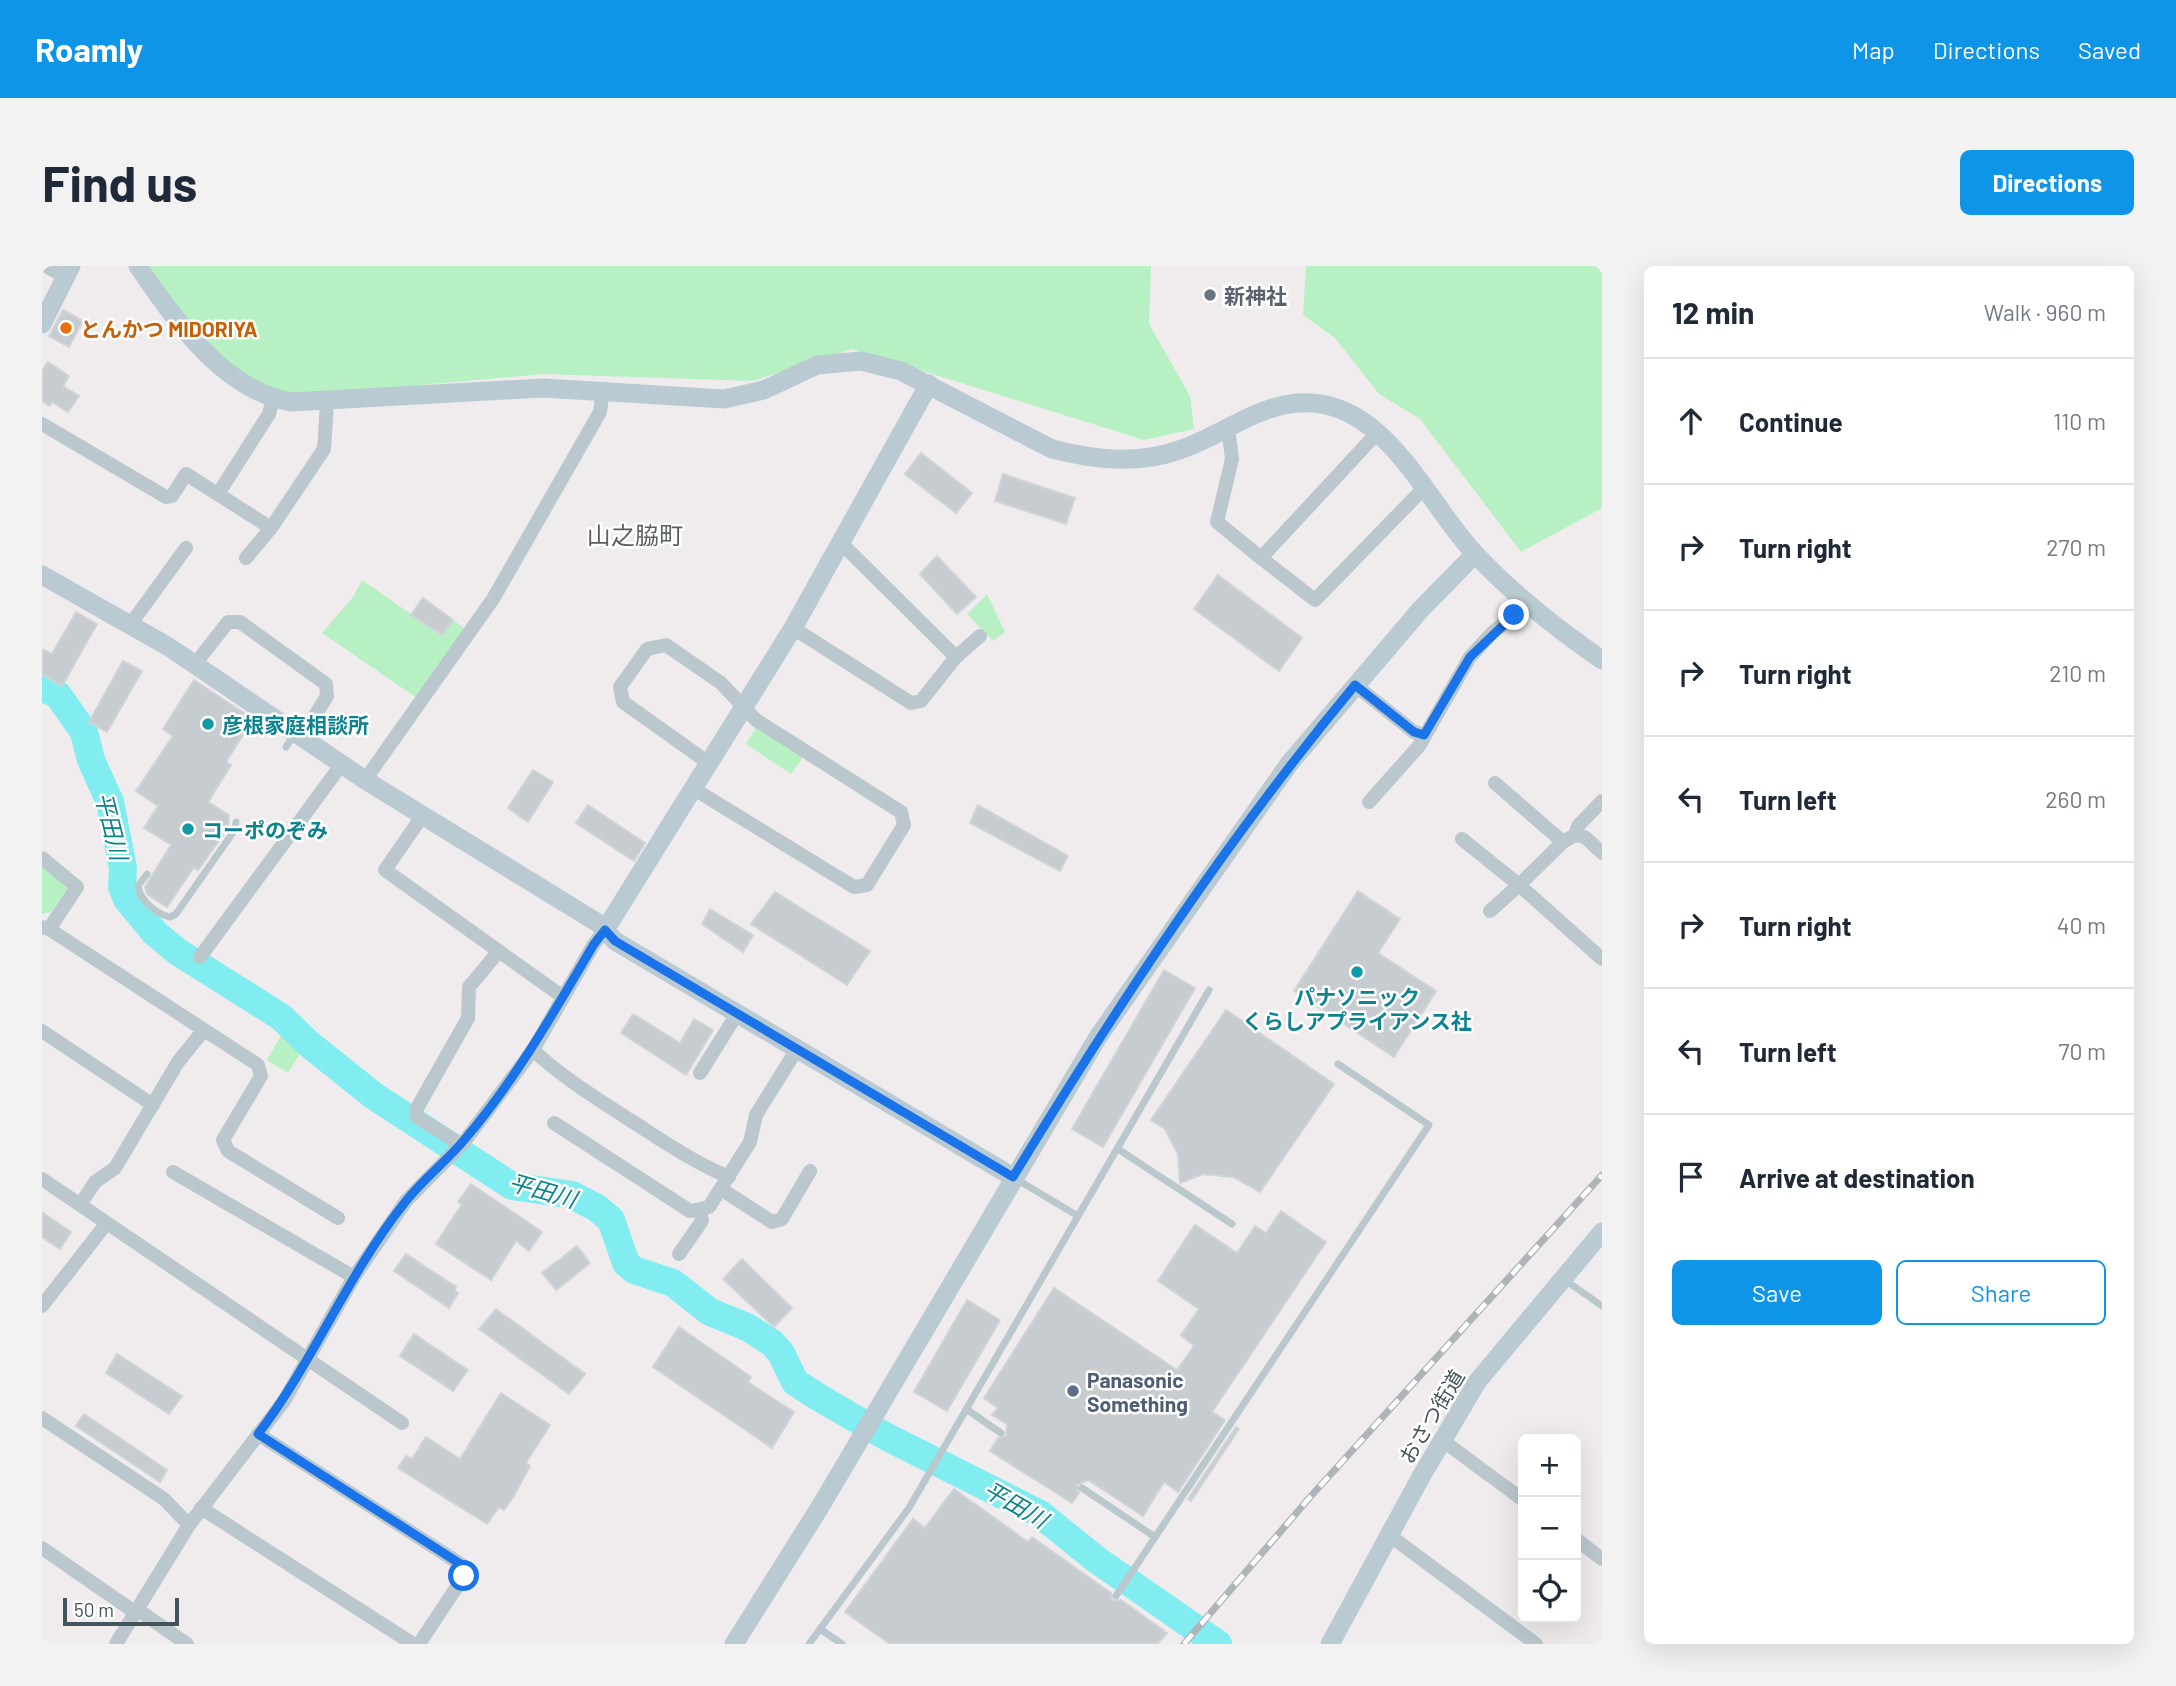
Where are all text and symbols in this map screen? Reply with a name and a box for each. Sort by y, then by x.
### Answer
text: Roamly [35,29,143,69]
text: Map [1852,35,1895,64]
text: Directions [1933,35,2040,64]
text: Saved [2078,35,2141,64]
button: Directions [1960,150,2134,215]
text: Find us [42,153,197,212]
place label: 新神社 [1224,283,1287,308]
marker: 新神社 [1202,287,1218,303]
text: 12 min [1672,294,1755,330]
text: Walk · 960 m [1984,298,2106,326]
place label: とんかつ MIDORIYA [80,316,258,341]
marker: とんかつ MIDORIYA [58,320,74,336]
icon: ahead [1672,402,1710,440]
text: Continue [1739,406,1843,437]
text: 110 m [2053,407,2106,435]
district label: 山之脇町 [587,520,683,549]
icon: right [1672,528,1710,566]
text: Turn right [1739,532,1852,563]
text: 270 m [2046,533,2106,561]
route end [1498,599,1529,630]
icon: right [1672,654,1710,692]
text: Turn right [1739,658,1852,689]
text: 210 m [2049,659,2106,687]
place label: 彦根家庭相談所 [222,712,369,737]
marker: 彦根家庭相談所 [200,716,216,732]
icon: left [1672,780,1710,818]
text: Turn left [1739,784,1837,815]
text: 260 m [2045,785,2106,813]
water label: 平田川 [90,789,135,866]
place label: コーポのぞみ [202,817,328,842]
marker: コーポのぞみ [180,821,196,837]
icon: right [1672,906,1710,944]
text: Turn right [1739,910,1852,941]
text: 40 m [2057,911,2106,939]
marker: パナソニック くらしアプライアンス社 [1349,964,1365,980]
place label: パナソニック くらしアプライアンス社 [1242,984,1472,1033]
icon: left [1672,1032,1710,1070]
text: Turn left [1739,1036,1837,1067]
text: 70 m [2059,1037,2106,1065]
icon: arrive [1672,1158,1710,1196]
text: Arrive at destination [1739,1162,1975,1193]
water label: 平田川 [506,1167,583,1214]
button: Save [1672,1260,1882,1325]
button: Share [1896,1260,2106,1325]
street label: おさつ街道 [1393,1365,1469,1467]
place label: Panasonic Something [1087,1367,1188,1416]
marker: Panasonic Something [1065,1383,1081,1399]
map controls [1518,1434,1581,1623]
button: + [1518,1434,1581,1497]
water label: 平田川 [979,1475,1055,1535]
button: − [1518,1497,1581,1560]
route start [448,1560,479,1591]
button: locate [1518,1560,1581,1623]
scale bar [63,1595,178,1627]
text: 50 m [74,1598,114,1621]

